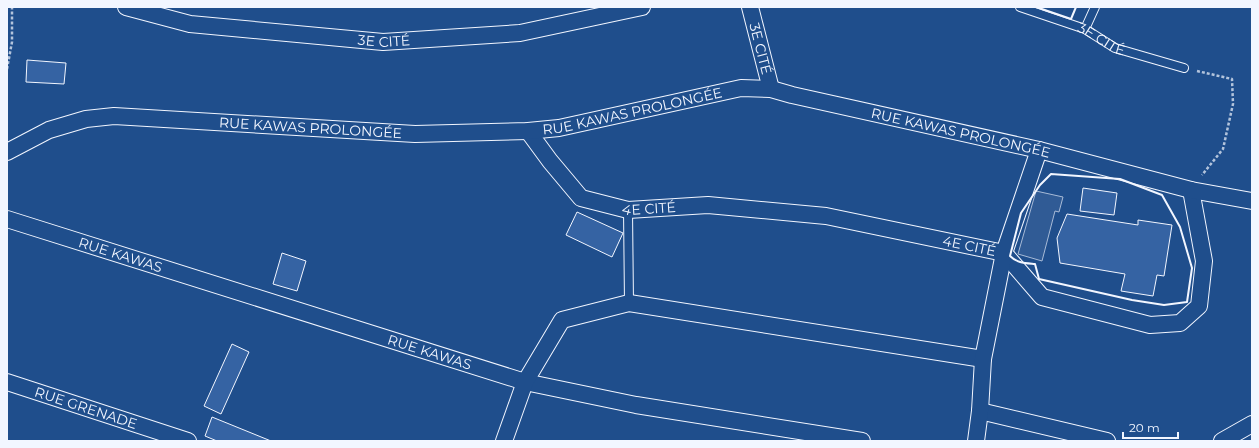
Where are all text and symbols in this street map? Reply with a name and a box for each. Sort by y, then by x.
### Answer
street label: 3E CITÉ [1076,18,1127,59]
street label: 3E CITÉ [745,21,776,76]
street label: 3E CITÉ [357,31,411,51]
street label: RUE KAWAS PROLONGÉE [542,83,724,139]
street label: RUE KAWAS PROLONGÉE [869,104,1052,162]
street label: RUE KAWAS PROLONGÉE [218,113,403,142]
street label: 4E CITÉ [620,198,676,220]
street label: 4E CITÉ [941,231,998,260]
street label: RUE KAWAS [76,233,165,276]
street label: RUE KAWAS [385,330,474,374]
street label: RUE GRENADE [32,383,140,433]
scale bar [1123,414,1178,440]
text: 20 m [1129,420,1160,435]

